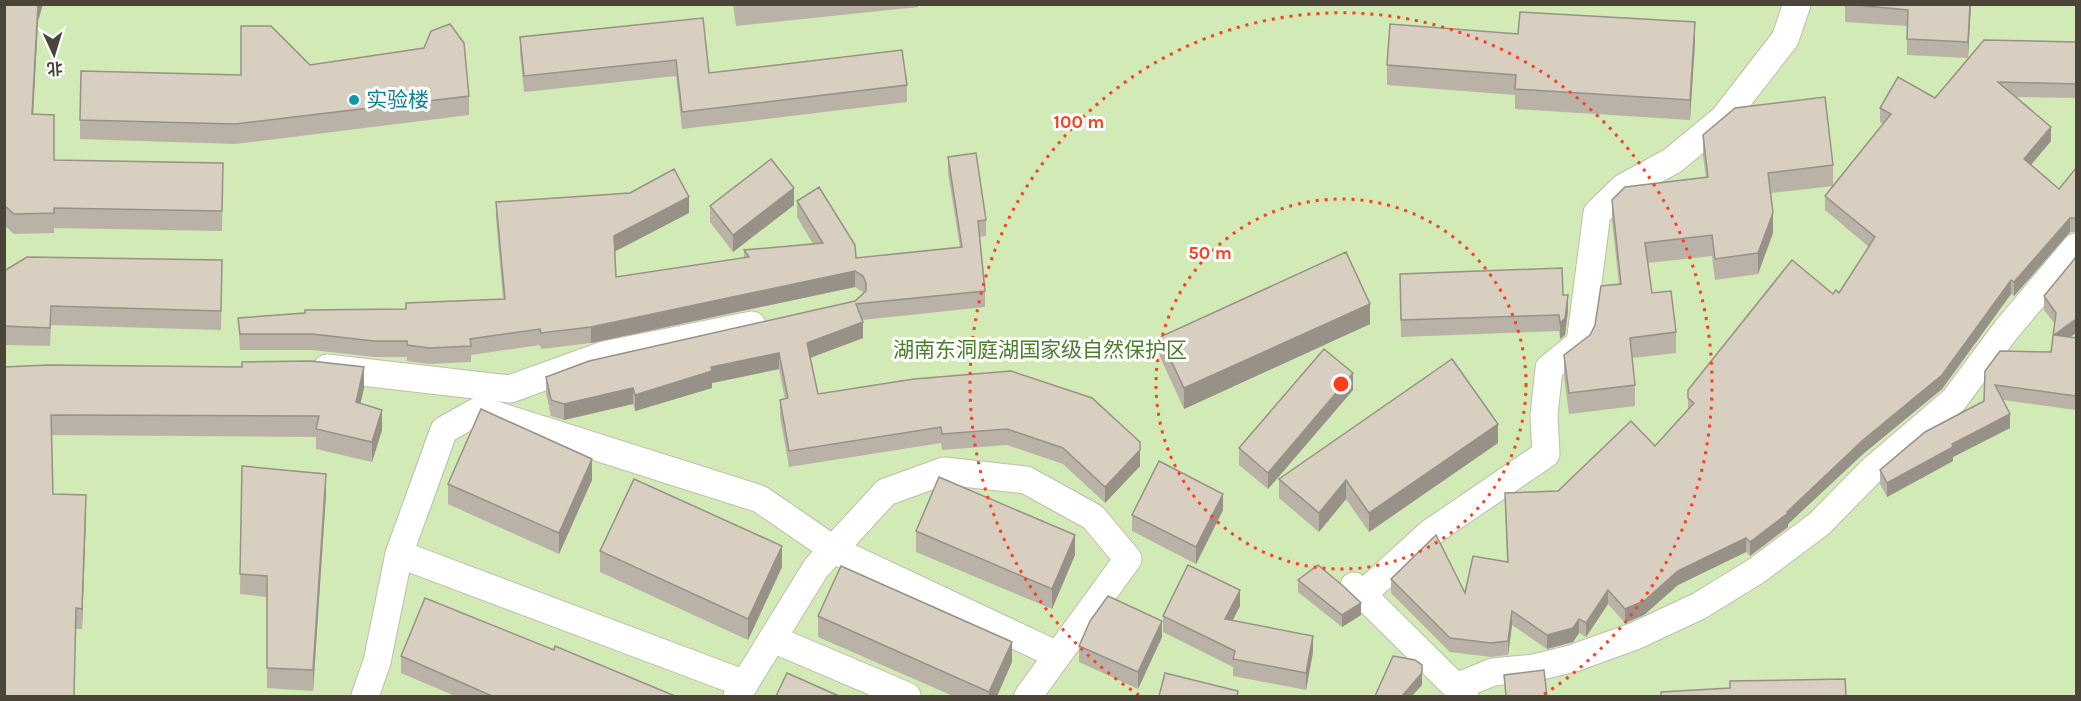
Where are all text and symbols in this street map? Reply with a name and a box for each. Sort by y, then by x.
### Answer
north arrow [24,24,84,84]
text: 北 [46,58,64,79]
place label: 实验楼 [366,88,429,112]
marker: 实验楼 [347,93,361,107]
text: 100 m [1054,111,1104,133]
text: 50 m [1188,242,1232,264]
park label: 湖南东洞庭湖国家级自然保护区 [893,338,1187,362]
centre of rings [1331,374,1351,394]

